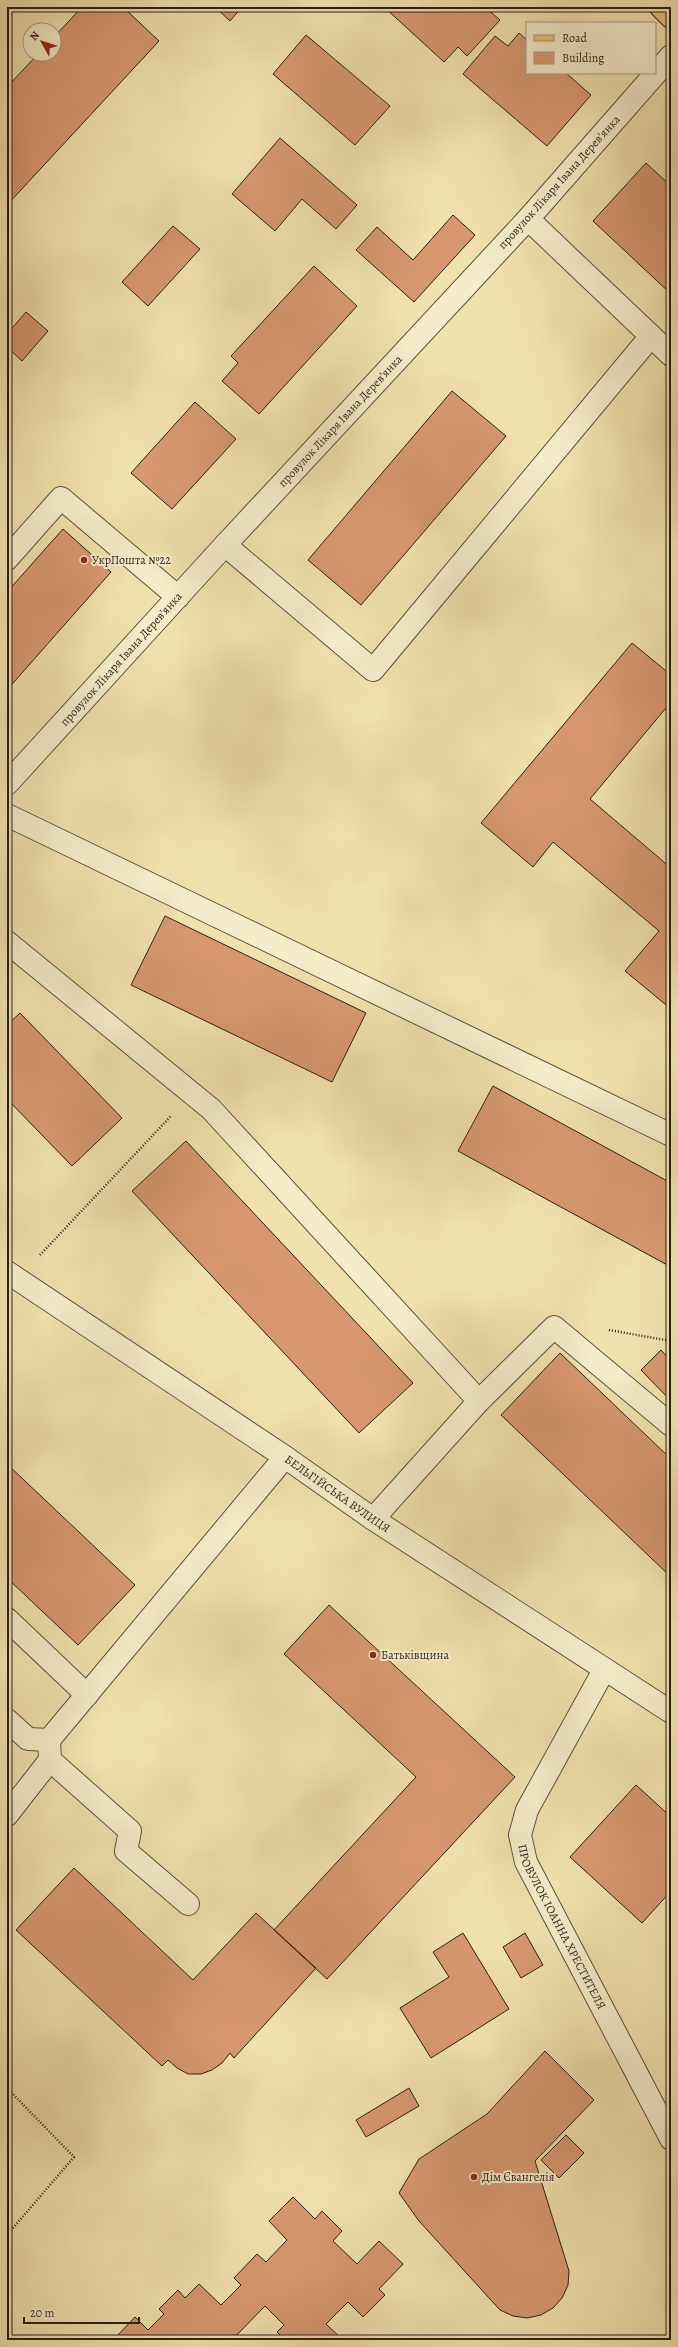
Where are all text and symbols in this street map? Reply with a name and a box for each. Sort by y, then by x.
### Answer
north arrow [22,22,62,62]
legend [526,22,656,74]
text: N [26,28,43,44]
text: Road [562,30,588,46]
text: Building [562,50,604,66]
street label: провулок Лікаря Івана Деревʼянка [494,111,624,252]
street label: провулок Лікаря Івана Деревʼянка [274,351,406,491]
place label: УкрПошта №22 [92,552,171,568]
marker: УкрПошта №22 [79,555,89,565]
street label: провулок Лікаря Івана Деревʼянка [56,588,186,729]
street label: БЕЛЬГІЙСЬКА ВУЛИЦЯ [282,1451,393,1536]
place label: Батьківщина [381,1647,449,1663]
marker: Батьківщина [368,1650,378,1660]
street label: ПРОВУЛОК ІОАННА ХРЕСТИТЕЛЯ [514,1843,610,2012]
place label: Дім Євангелія [482,2169,555,2185]
marker: Дім Євангелія [469,2172,479,2182]
scale bar [24,2299,139,2325]
text: 20 m [30,2305,54,2321]

